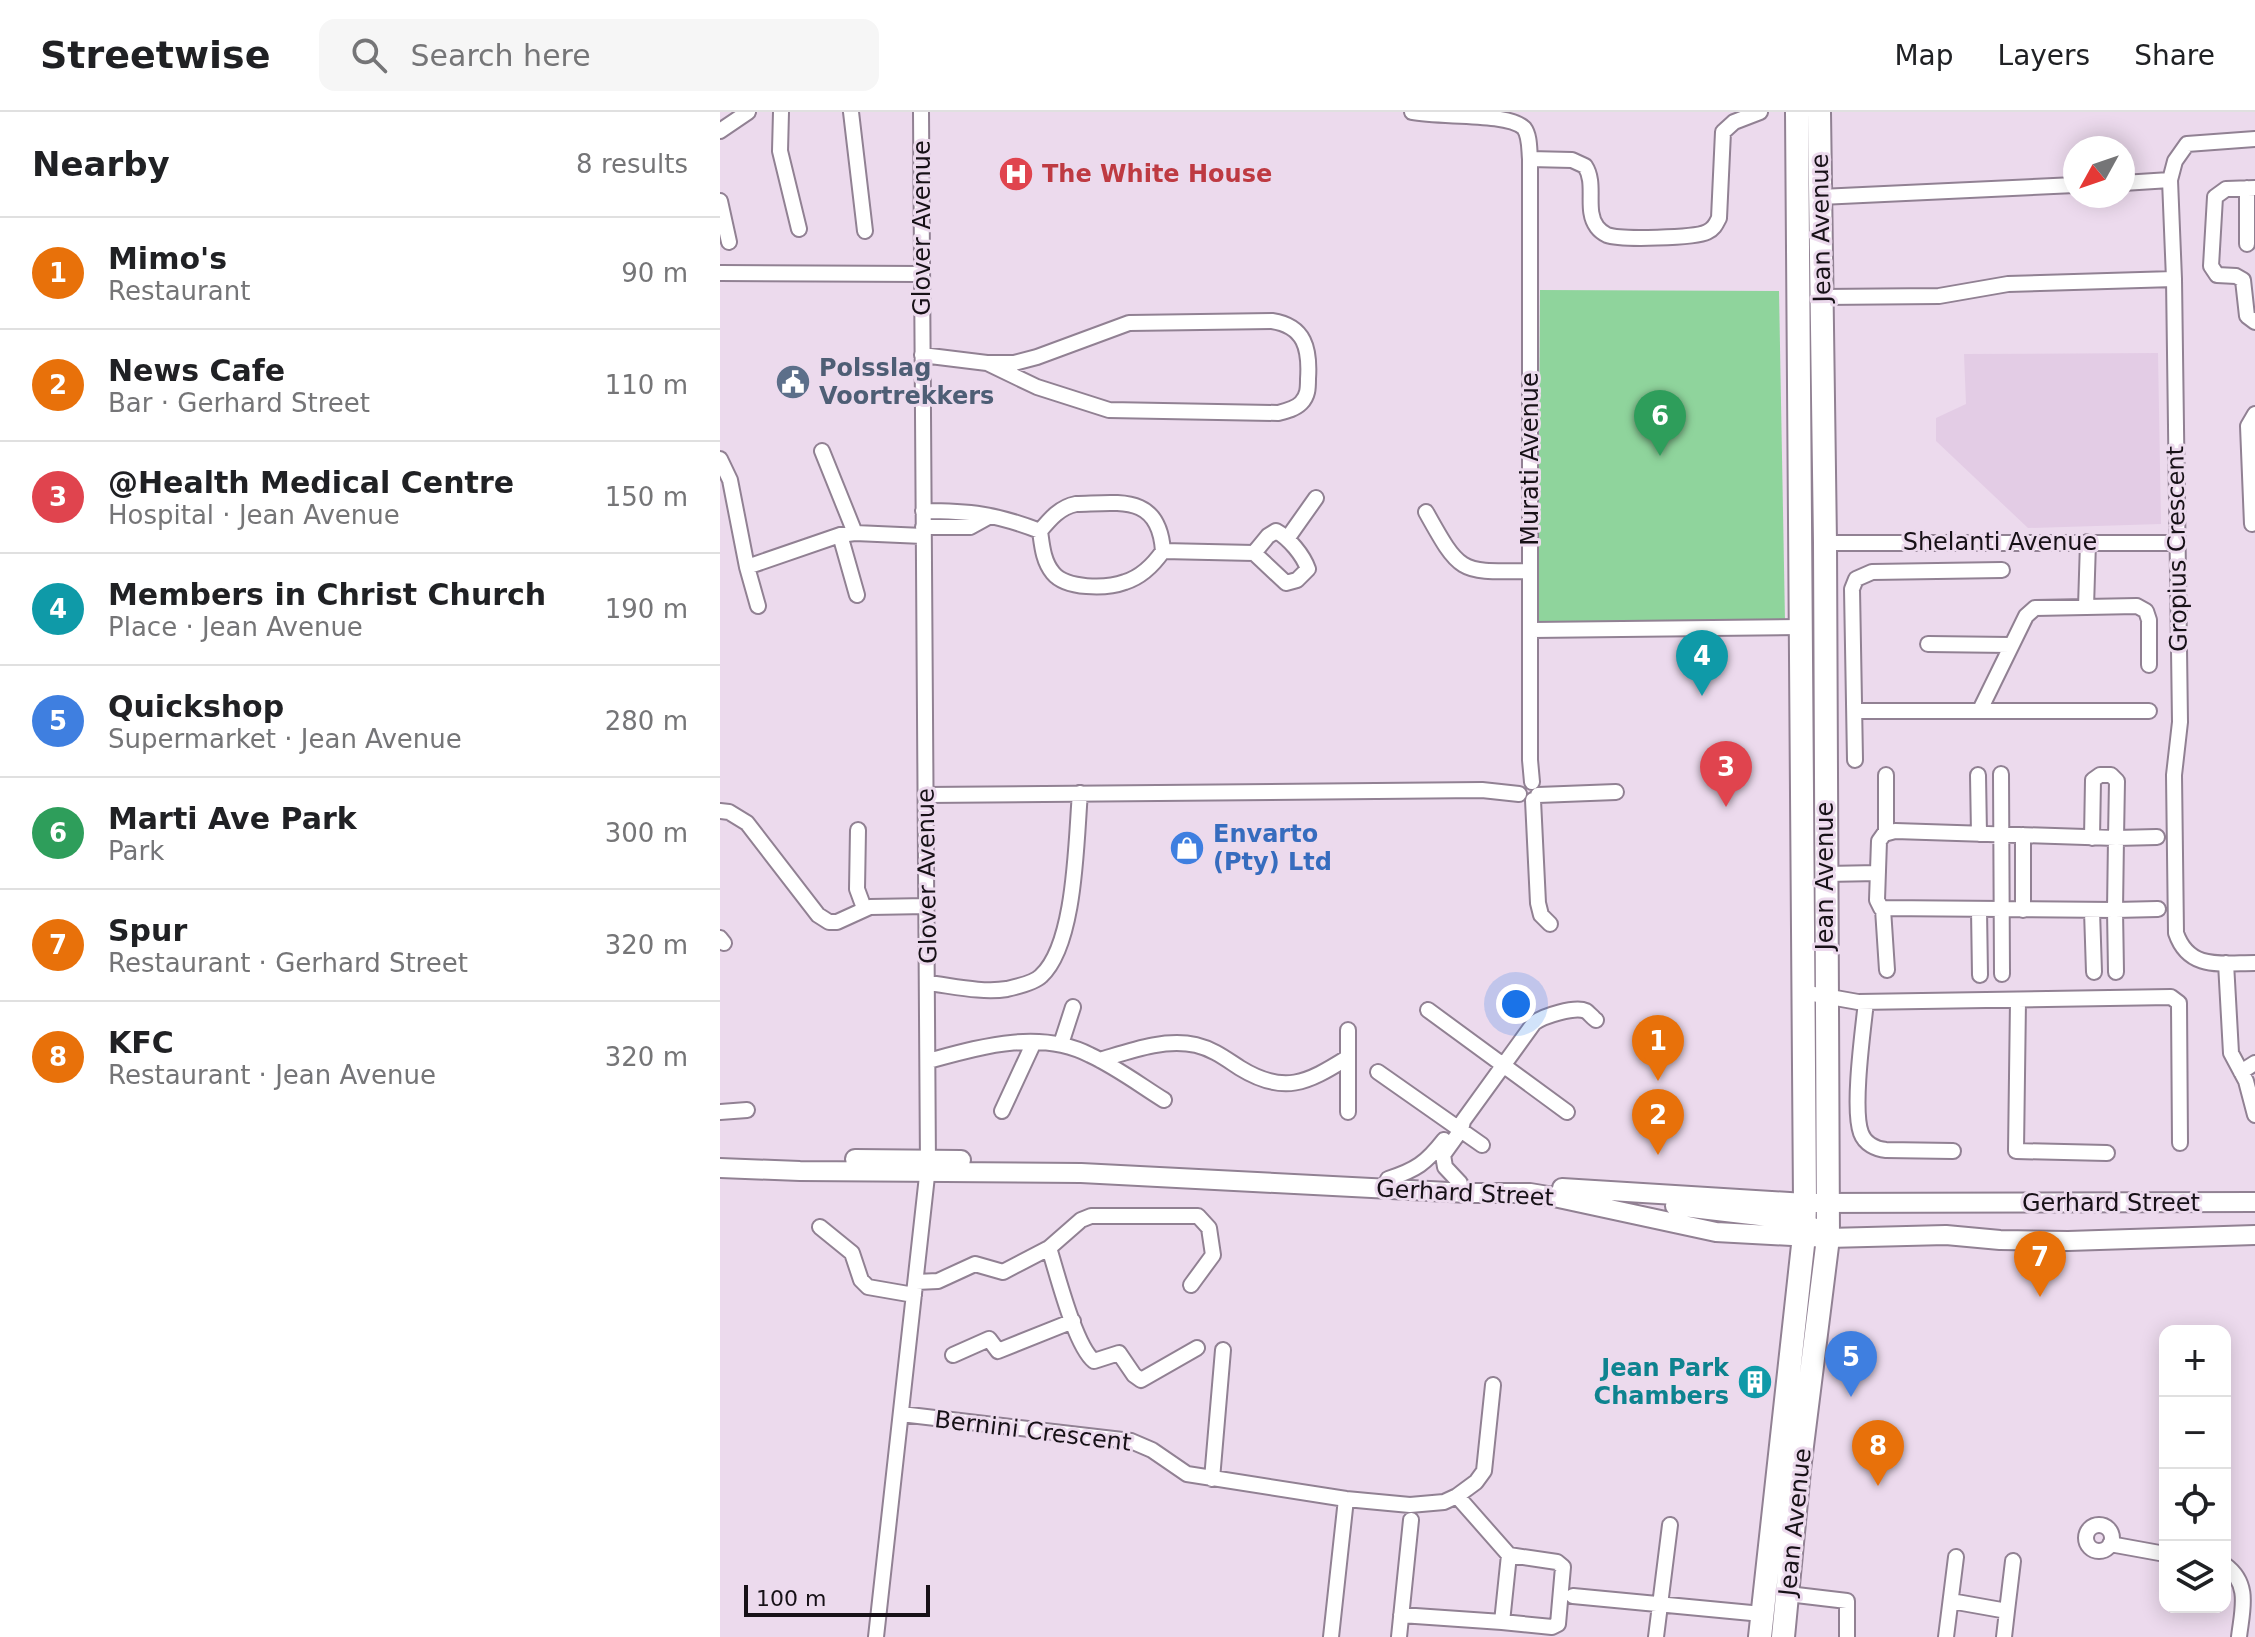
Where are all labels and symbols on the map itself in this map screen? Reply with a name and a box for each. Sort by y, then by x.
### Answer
north arrow [2063,136,2135,208]
street label: Glover Avenue [908,140,936,316]
street label: Jean Avenue [1806,153,1836,305]
hospital icon: The White House [997,155,1035,193]
place label: The White House [1042,160,1272,188]
place label: Polsslag Voortrekkers [819,354,994,410]
public building icon: Polsslag Voortrekkers [774,363,812,401]
street label: Murati Avenue [1516,372,1544,546]
pin: 6 [1634,390,1686,456]
street label: Gropius Crescent [2161,446,2193,652]
street label: Shelanti Avenue [1903,528,2097,556]
pin: 4 [1676,630,1728,696]
pin: 3 [1700,741,1752,807]
street label: Glover Avenue [911,788,943,964]
street label: Jean Avenue [1811,802,1839,952]
place label: Envarto (Pty) Ltd [1213,820,1332,876]
shop icon: Envarto (Pty) Ltd [1168,829,1206,867]
your location [1496,984,1536,1024]
pin: 1 [1632,1015,1684,1081]
pin: 2 [1632,1089,1684,1155]
street label: Gerhard Street [1375,1174,1555,1212]
street label: Gerhard Street [2022,1189,2200,1217]
pin: 7 [2014,1231,2066,1297]
pin: 5 [1825,1331,1877,1397]
place label: Jean Park Chambers [1594,1354,1730,1410]
building icon: Jean Park Chambers [1736,1363,1774,1401]
street label: Bernini Crescent [933,1405,1133,1457]
pin: 8 [1852,1420,1904,1486]
street label: Jean Avenue [1773,1447,1817,1599]
scale bar [744,1581,930,1617]

